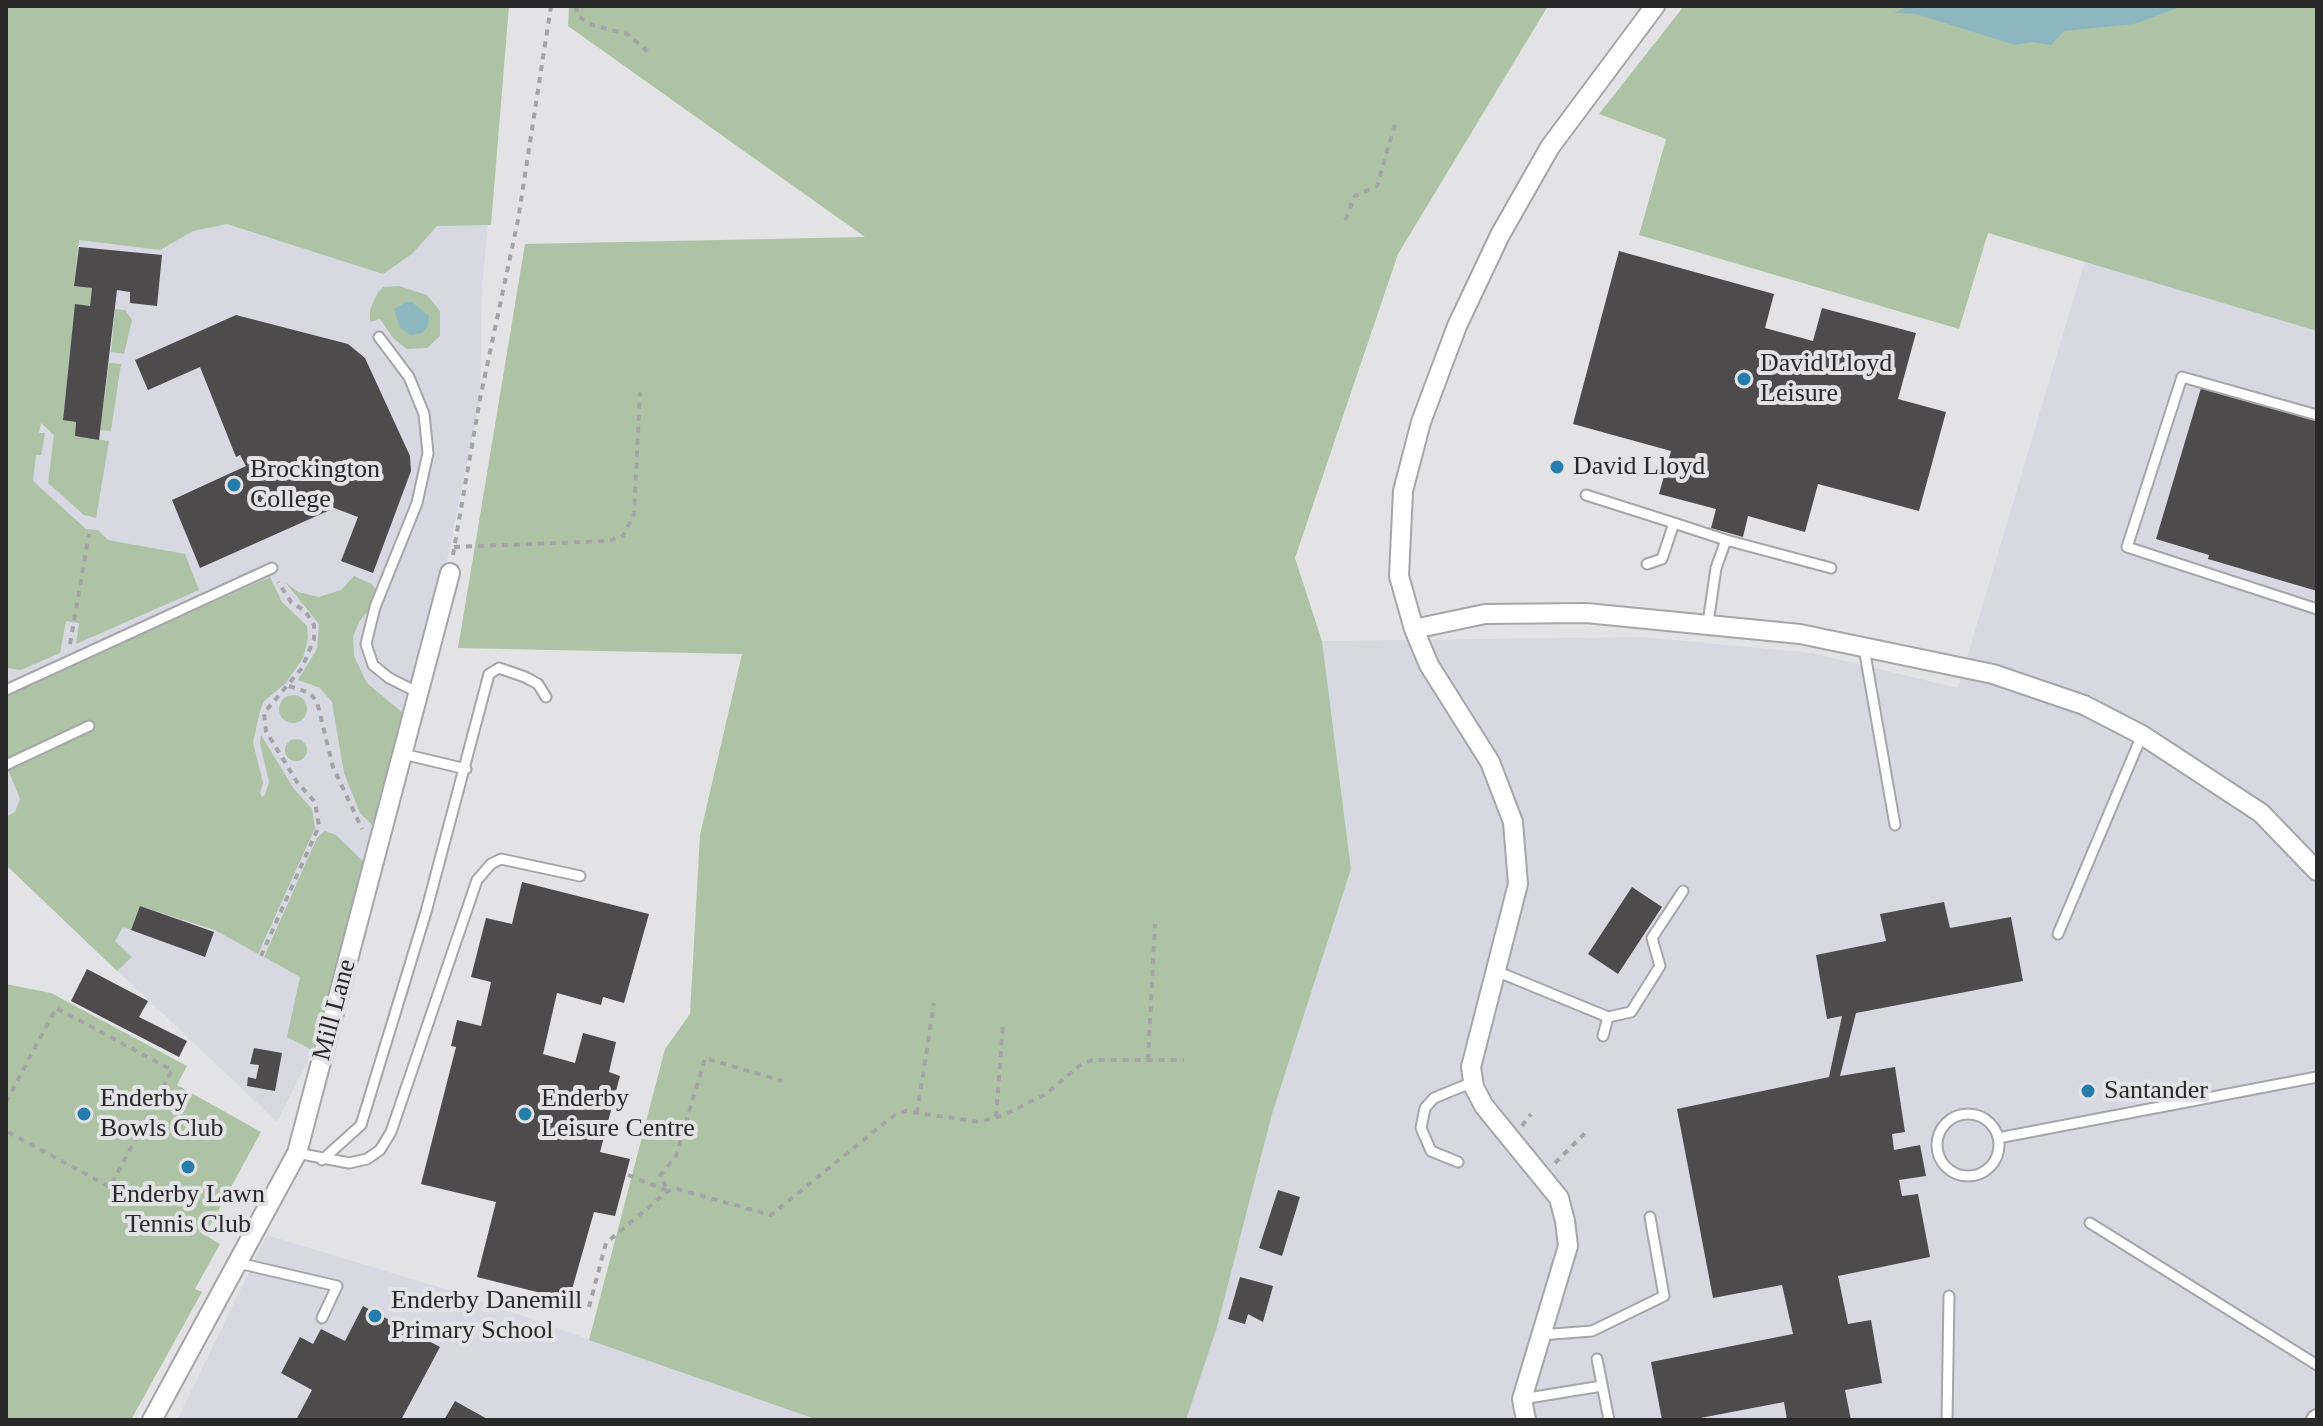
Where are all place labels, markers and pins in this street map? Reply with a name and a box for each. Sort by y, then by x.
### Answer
place label: David Lloyd Leisure [1760,348,1892,410]
marker: David Lloyd Leisure [1735,370,1753,388]
place label: David Lloyd [1573,451,1705,483]
place label: Brockington College [250,454,380,516]
marker: David Lloyd [1548,458,1566,476]
marker: Brockington College [225,476,243,494]
place label: Santander [2104,1075,2208,1107]
marker: Santander [2079,1082,2097,1100]
place label: Enderby Bowls Club [100,1083,224,1144]
place label: Enderby Leisure Centre [541,1083,695,1144]
marker: Enderby Bowls Club [75,1105,93,1123]
marker: Enderby Leisure Centre [516,1105,534,1123]
marker: Enderby Lawn Tennis Club [179,1158,197,1176]
place label: Enderby Lawn Tennis Club [111,1179,265,1240]
place label: Enderby Danemill Primary School [391,1285,582,1346]
marker: Enderby Danemill Primary School [366,1307,384,1325]

